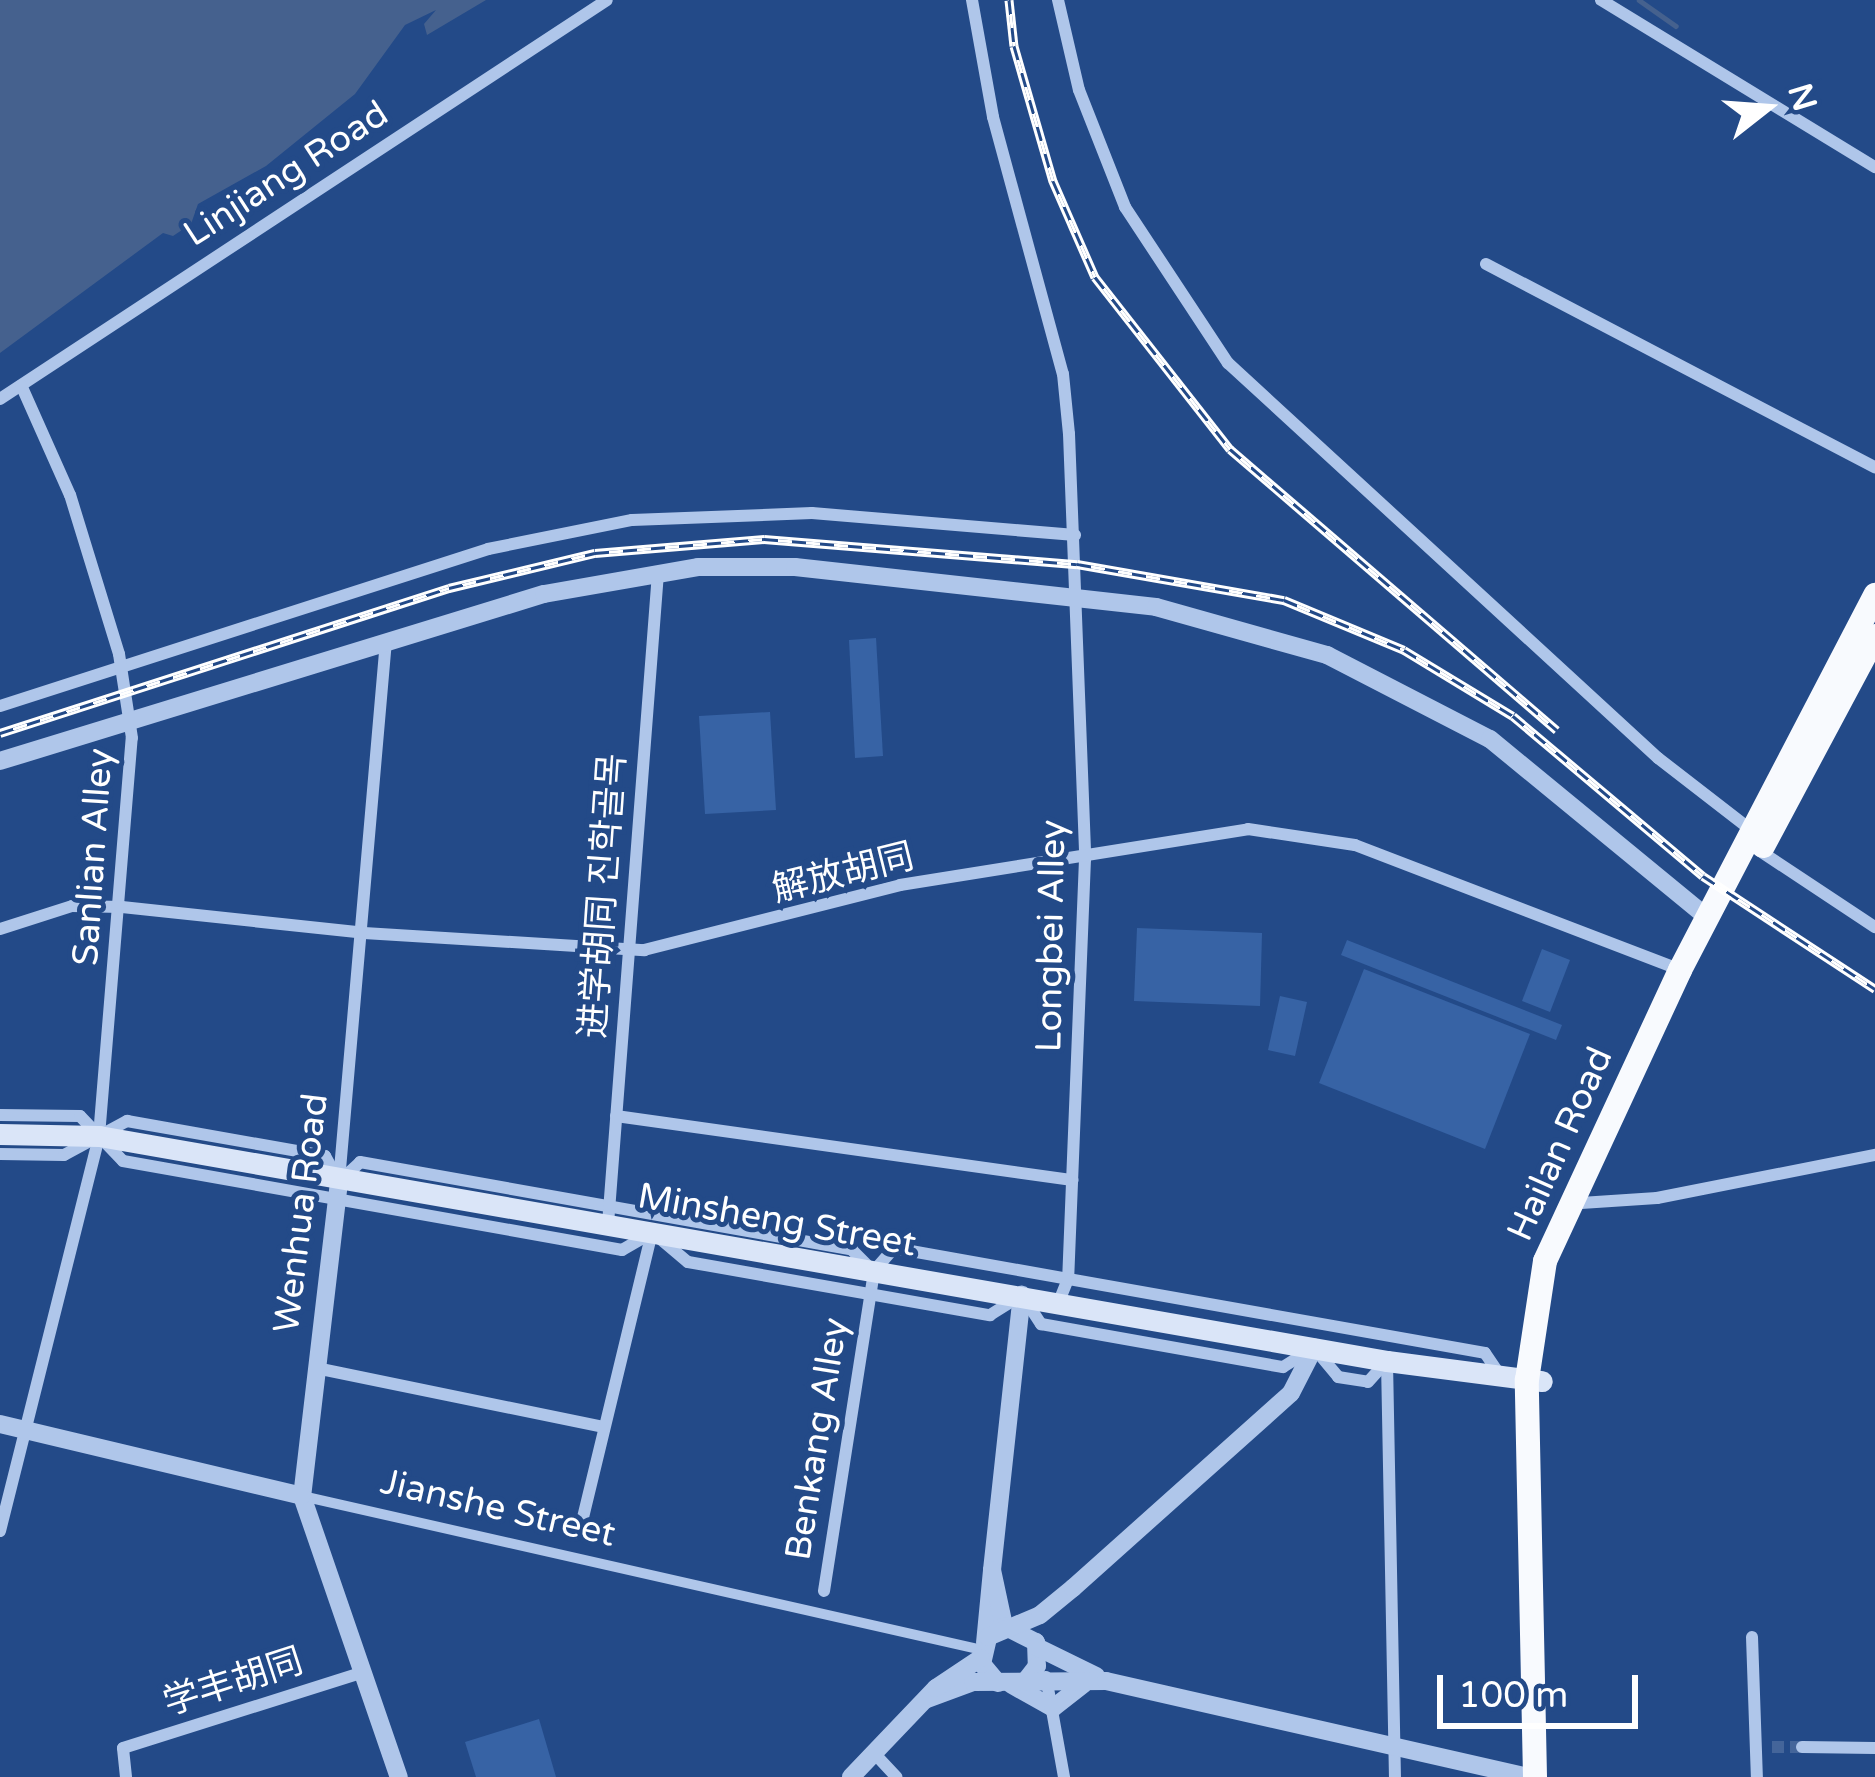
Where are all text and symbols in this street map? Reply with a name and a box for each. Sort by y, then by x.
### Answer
north arrow [1707,48,1827,168]
text: N [1779,79,1824,116]
street label: Linjiang Road [176,92,396,256]
street label: Sanlian Alley [64,747,122,967]
street label: 进学胡同 진학골목 [571,752,635,1040]
street label: Longbei Alley [1027,819,1075,1053]
street label: 解放胡同 [768,835,918,911]
street label: Hailan Road [1498,1041,1622,1247]
street label: Wenhua Road [265,1091,337,1335]
street label: Minsheng Street [635,1174,919,1266]
street label: Benkang Alley [777,1315,857,1563]
street label: Jianshe Street [376,1460,620,1556]
street label: 学丰胡同 [158,1639,308,1725]
scale bar [1443,1651,1644,1725]
text: 100 m [1458,1674,1568,1717]

